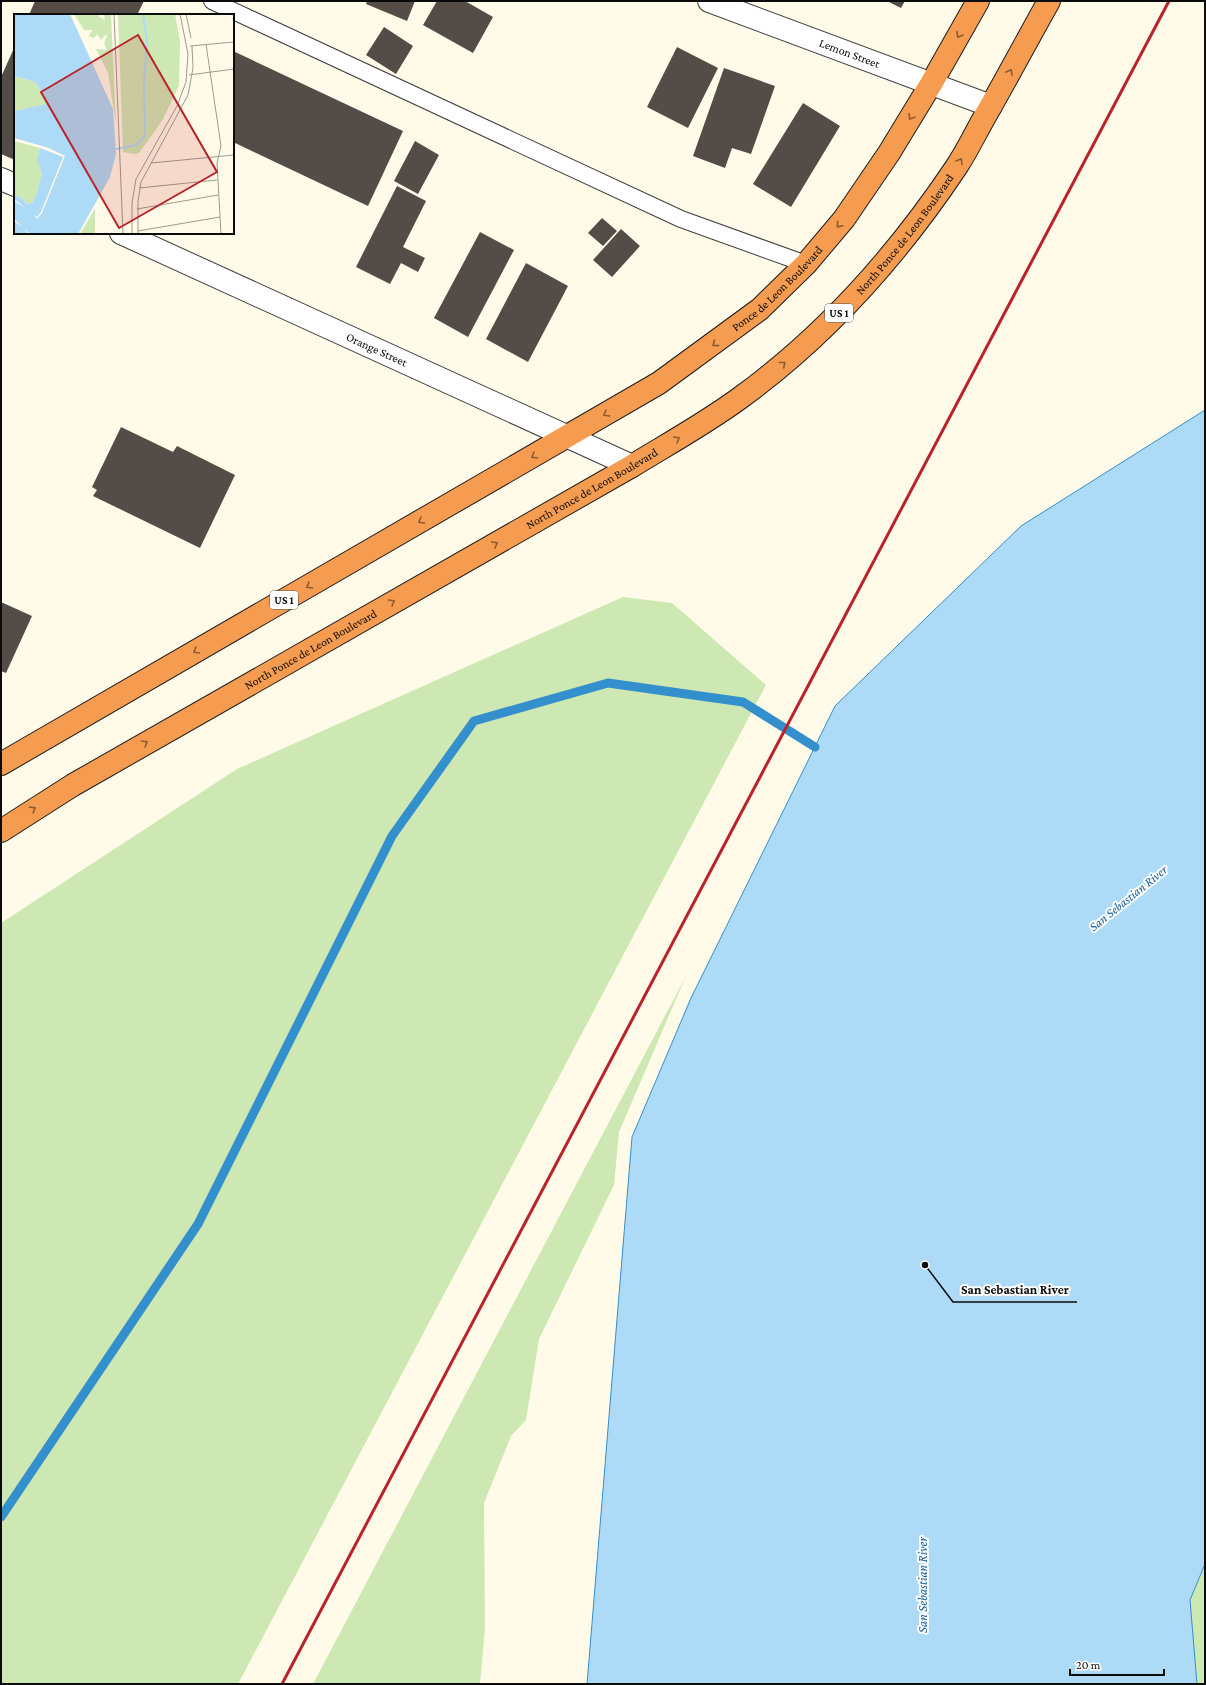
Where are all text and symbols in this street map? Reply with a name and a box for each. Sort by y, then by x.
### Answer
inset map [14,14,234,234]
one-way arrow [956,31,963,38]
street label: Lemon Street [817,36,883,71]
one-way arrow [1005,69,1012,76]
one-way arrow [908,113,915,120]
one-way arrow [955,158,962,165]
street label: North Ponce de Leon Boulevard [853,171,957,298]
one-way arrow [836,221,843,228]
street label: Ponce de Leon Boulevard [729,242,826,334]
road number: US 1 [825,304,853,322]
street label: Orange Street [344,330,410,370]
one-way arrow [712,339,719,346]
one-way arrow [779,362,786,369]
one-way arrow [603,410,610,417]
one-way arrow [673,436,680,443]
street label: North Ponce de Leon Boulevard [523,445,661,532]
one-way arrow [531,452,538,459]
one-way arrow [418,517,425,524]
one-way arrow [491,541,498,548]
one-way arrow [305,581,313,588]
road number: US 1 [270,591,298,609]
one-way arrow [388,600,395,607]
street label: North Ponce de Leon Boulevard [242,606,380,693]
one-way arrow [193,646,200,653]
one-way arrow [141,741,149,748]
one-way arrow [29,807,36,814]
water label: San Sebastian River [1086,862,1170,934]
callout: San Sebastian River [953,1277,1077,1302]
text: San Sebastian River [961,1282,1070,1297]
water label: San Sebastian River [915,1537,930,1633]
scale bar [1070,1651,1164,1677]
text: 20 m [1076,1658,1101,1672]

